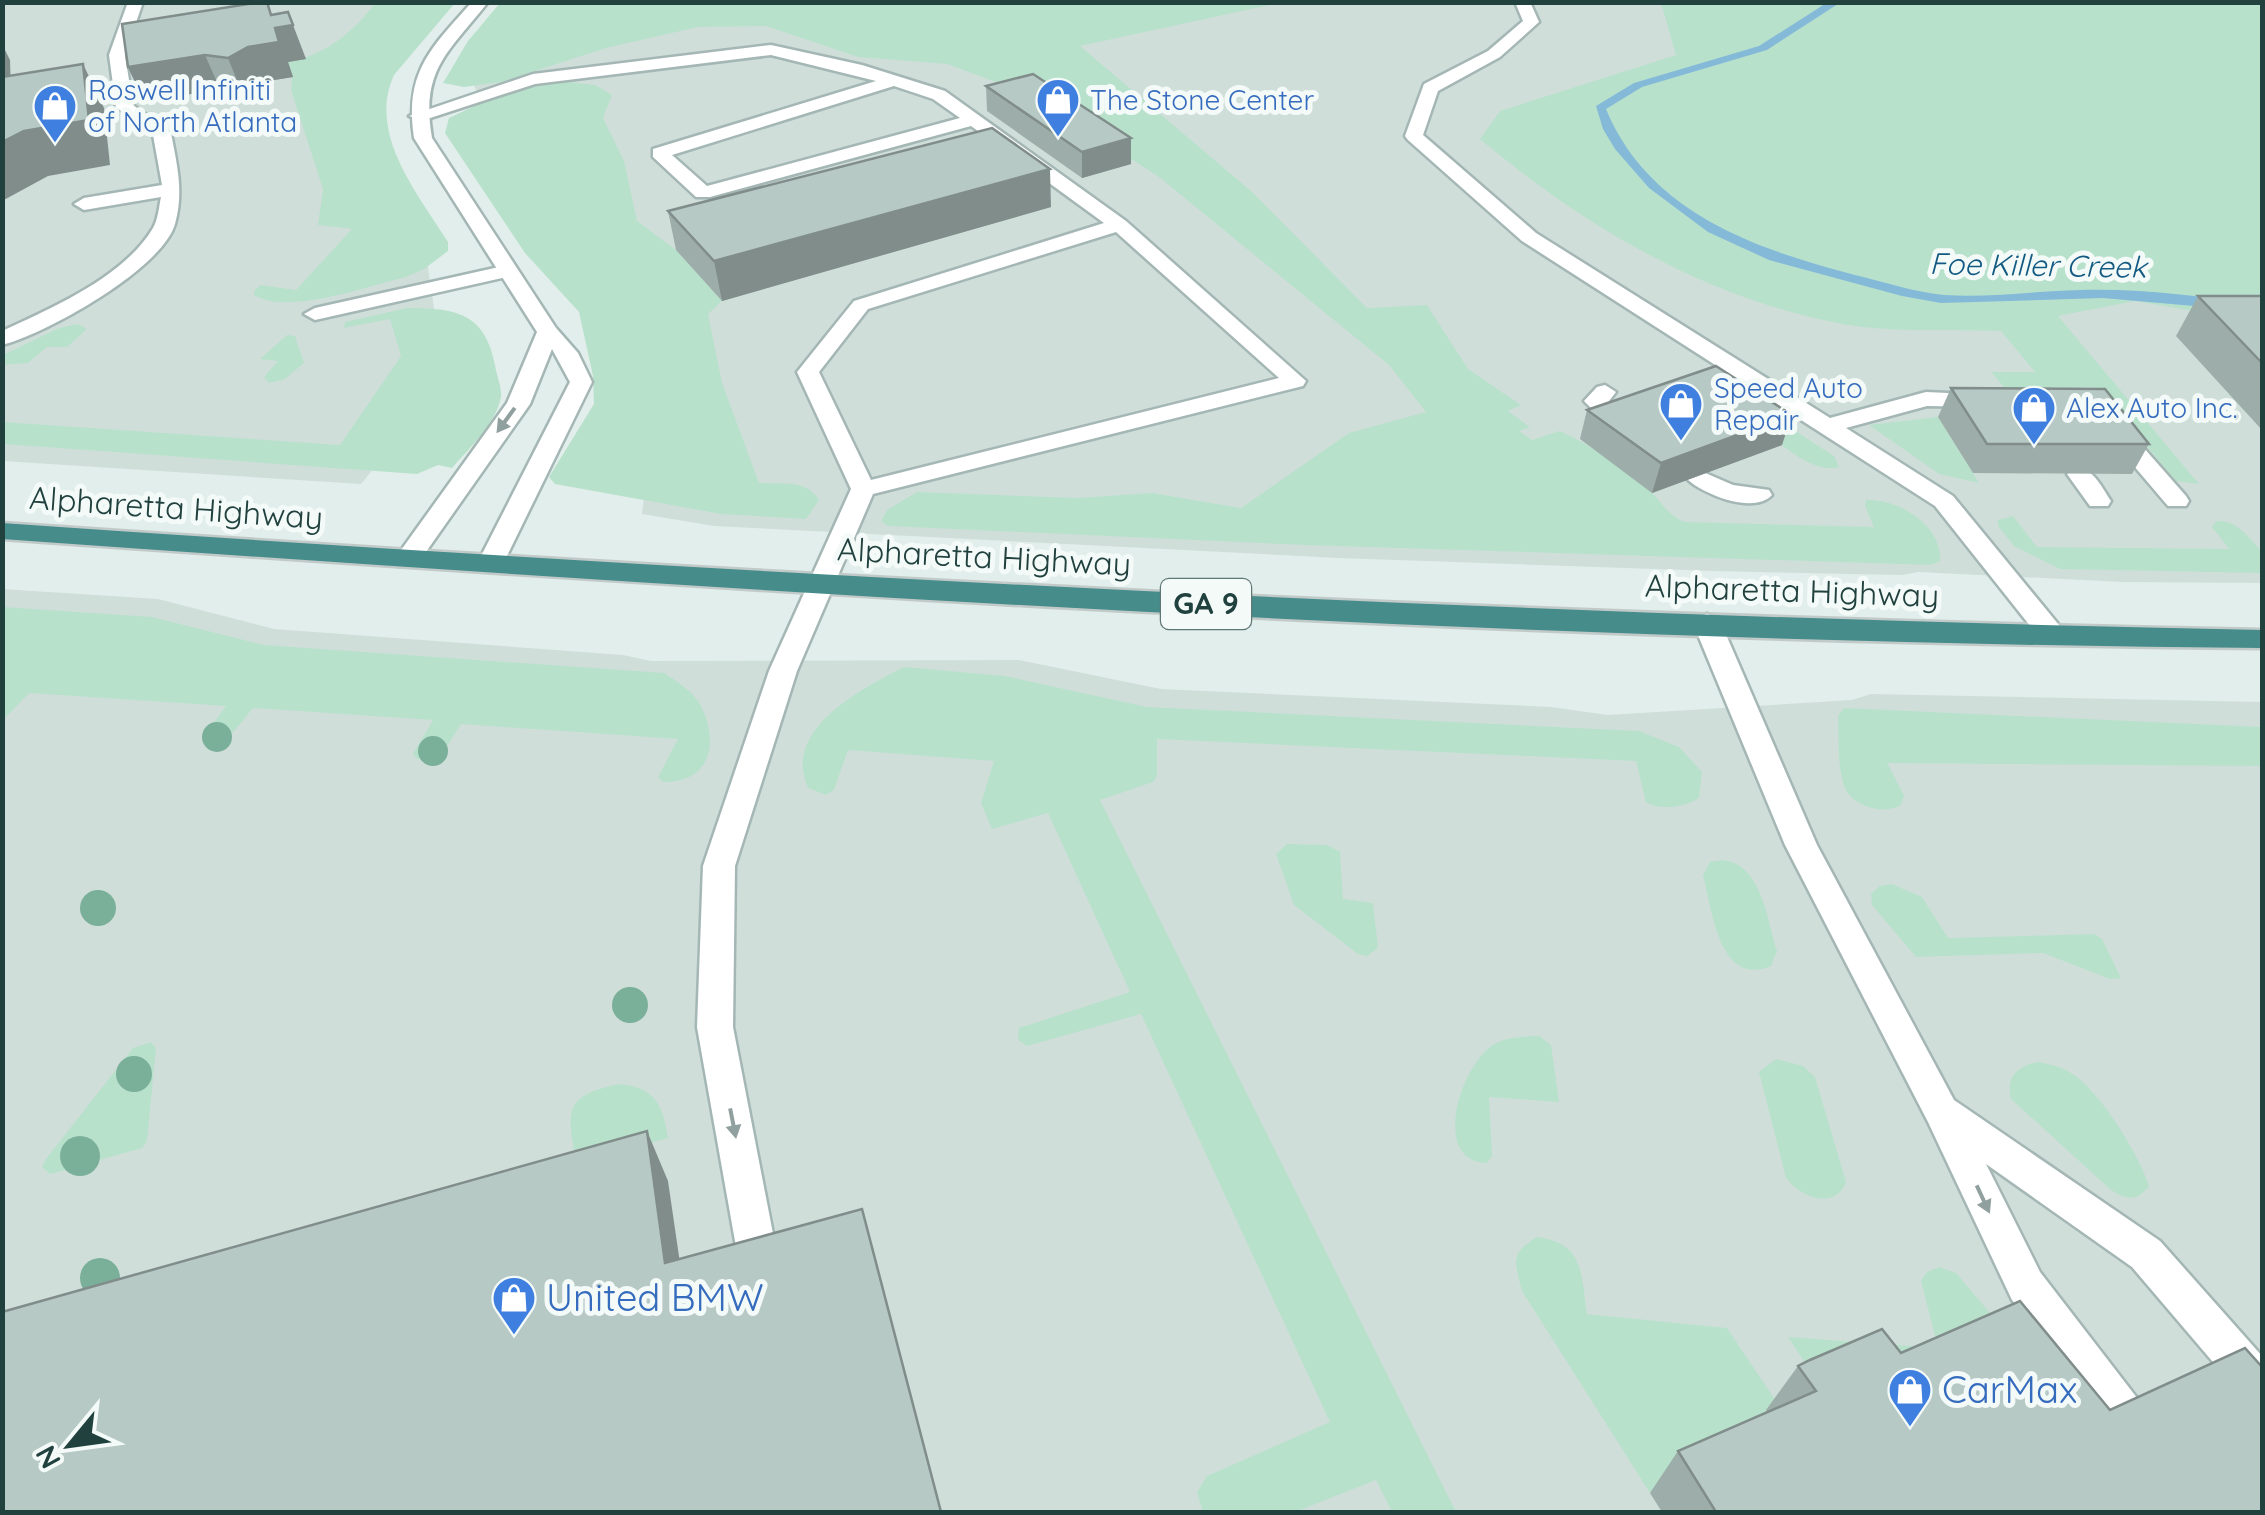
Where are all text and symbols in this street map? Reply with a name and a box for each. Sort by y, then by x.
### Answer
place label: Roswell Infiniti of North Atlanta [88,72,297,139]
shop icon: The Stone Center [1035,77,1081,138]
place label: The Stone Center [1090,82,1314,117]
shop icon: Roswell Infiniti of North Atlanta [32,83,78,144]
water label: Foe Killer Creek [1929,244,2150,286]
place label: Speed Auto Repair [1714,370,1863,437]
shop icon: Speed Auto Repair [1658,381,1704,442]
shop icon: Alex Auto Inc. [2011,385,2057,446]
place label: Alex Auto Inc. [2066,390,2238,425]
one-way arrow [497,407,517,433]
street label: Alpharetta Highway [28,477,324,537]
street label: Alpharetta Highway [836,528,1132,584]
street label: Alpharetta Highway [1644,565,1940,615]
road number: GA 9 [1161,579,1251,629]
one-way arrow [725,1108,741,1139]
one-way arrow [1974,1184,1991,1213]
place label: United BMW [546,1273,764,1321]
shop icon: United BMW [491,1275,537,1336]
place label: CarMax [1942,1365,2077,1413]
shop icon: CarMax [1887,1367,1933,1428]
north arrow [20,1395,120,1495]
text: N [27,1440,68,1475]

